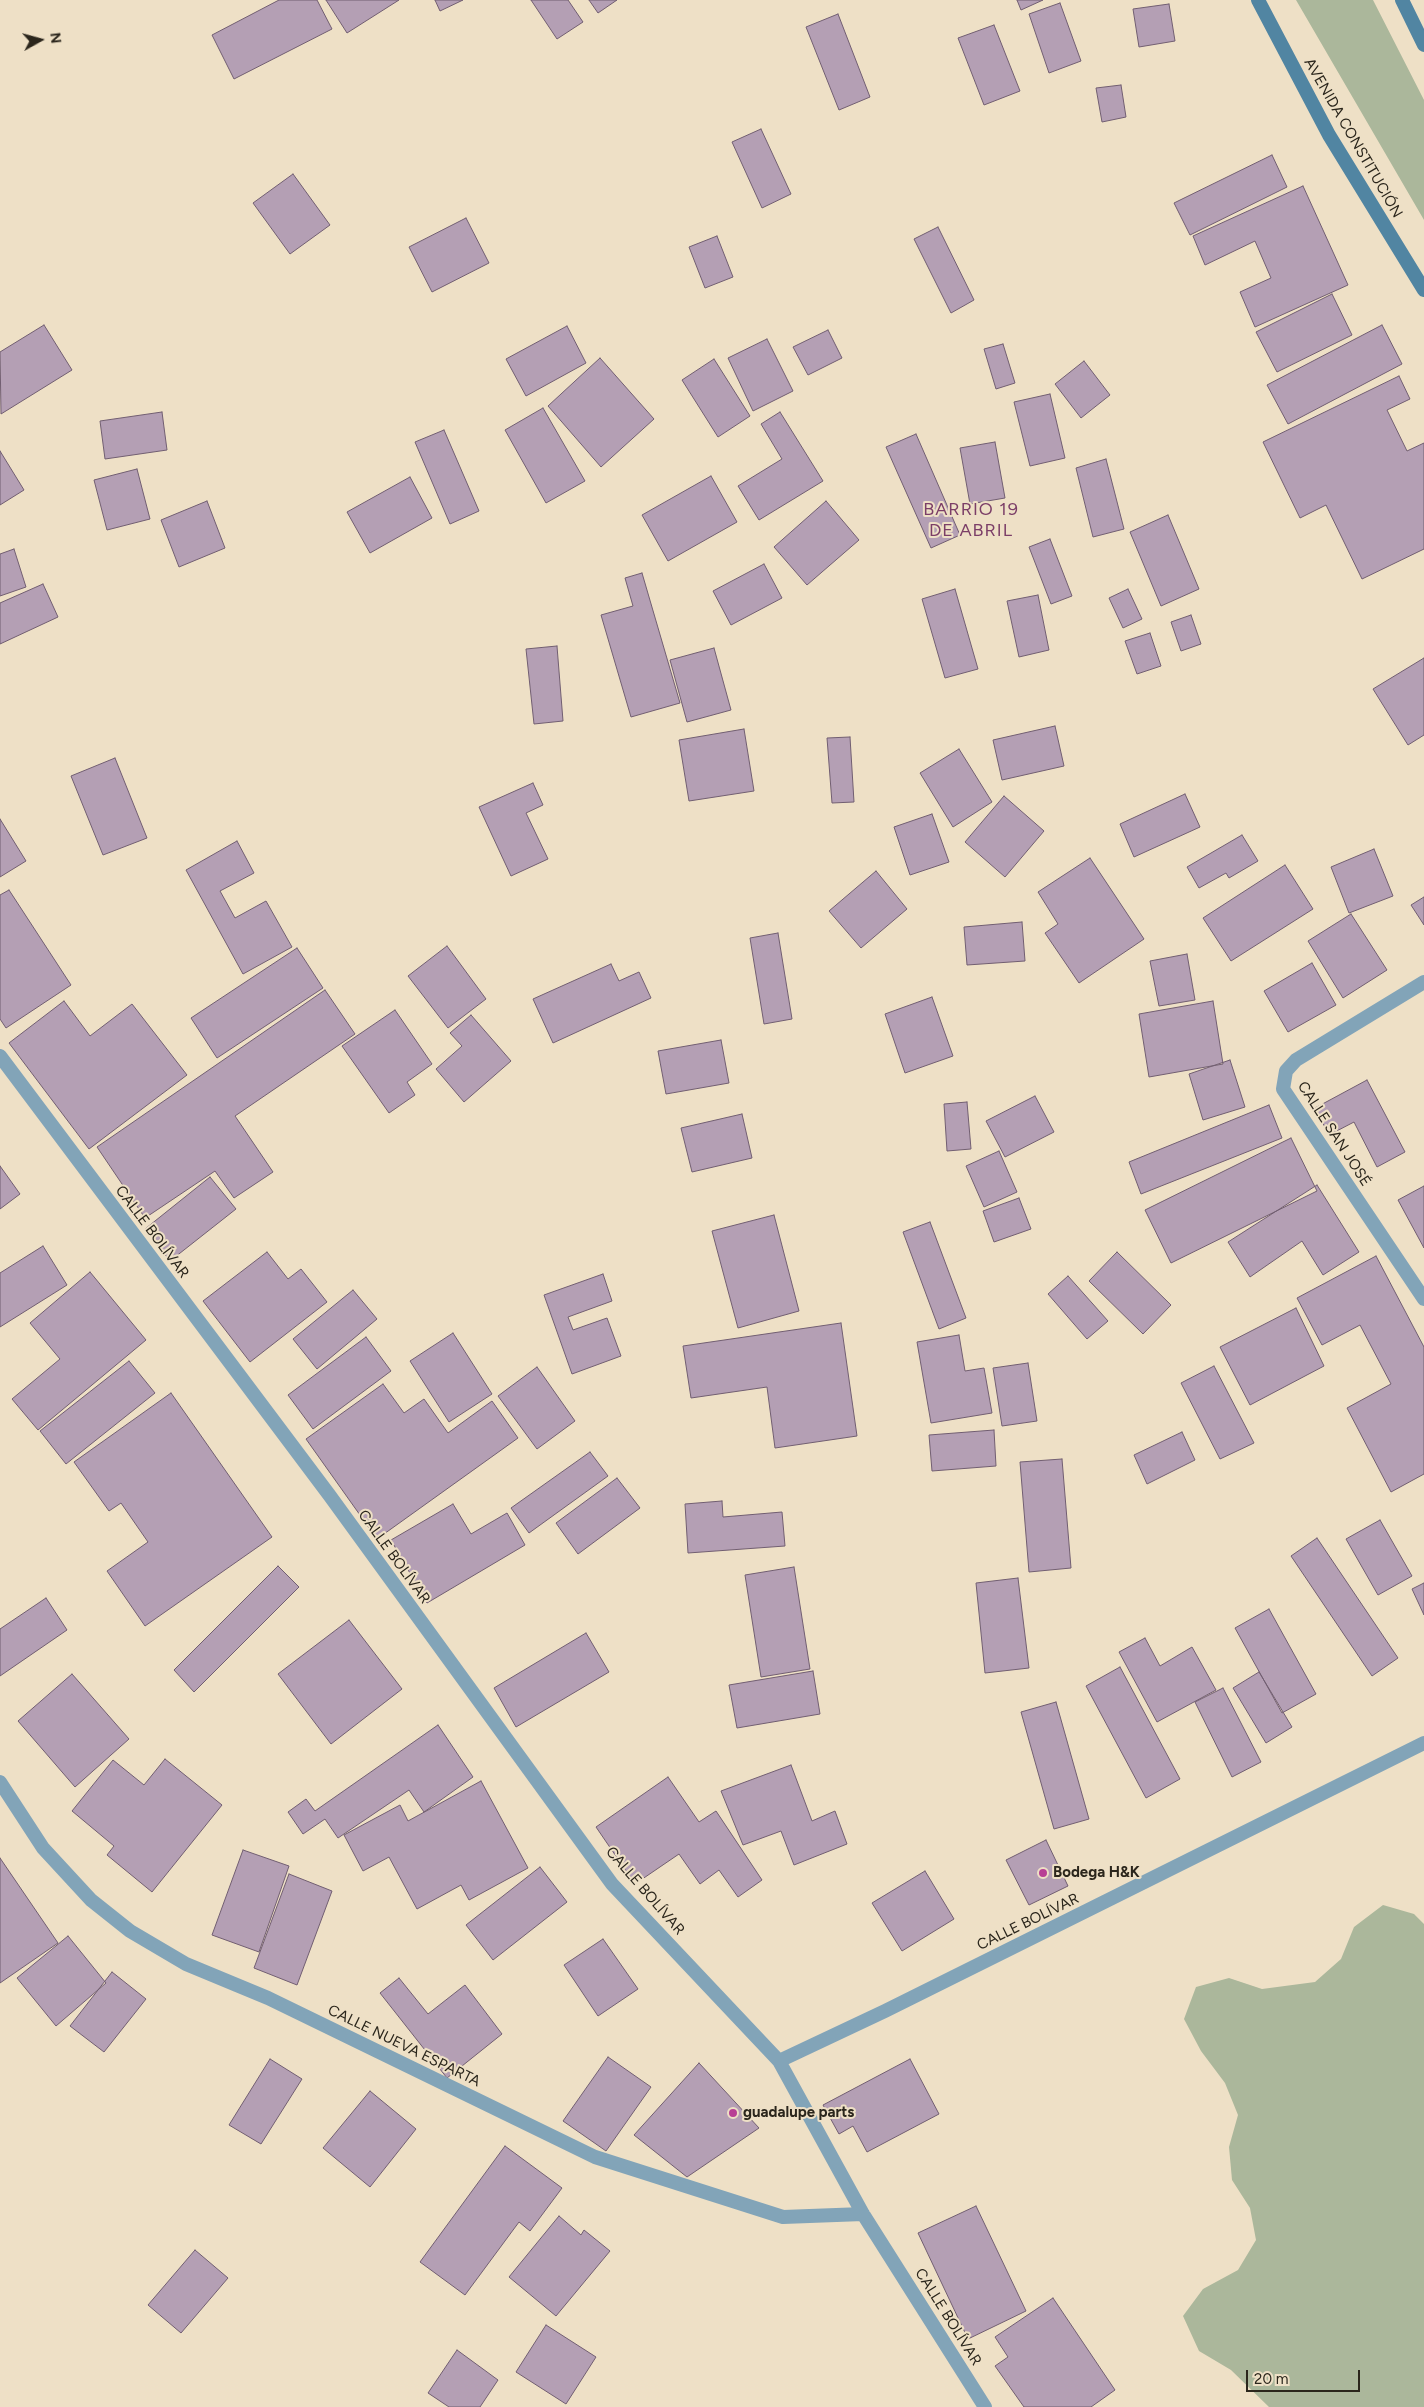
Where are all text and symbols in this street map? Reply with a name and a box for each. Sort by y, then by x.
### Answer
north arrow [15,15,65,65]
text: N [46,32,64,45]
street label: AVENIDA CONSTITUCIÓN [1300,55,1406,221]
district label: BARRIO 19 DE ABRIL [922,499,1020,542]
street label: CALLE SAN JOSÉ [1293,1078,1375,1190]
street label: CALLE BOLÍVAR [111,1182,193,1282]
street label: CALLE BOLÍVAR [354,1507,434,1607]
street label: CALLE BOLÍVAR [602,1843,688,1939]
place label: Bodega H&K [1053,1864,1140,1882]
marker: Bodega H&K [1037,1867,1049,1879]
street label: CALLE BOLÍVAR [974,1890,1082,1954]
street label: CALLE NUEVA ESPARTA [325,2001,483,2091]
place label: guadalupe parts [743,2104,854,2122]
marker: guadalupe parts [727,2107,739,2119]
street label: CALLE BOLÍVAR [911,2265,985,2369]
scale bar [1249,2360,1363,2392]
text: 20 m [1254,2370,1288,2388]

